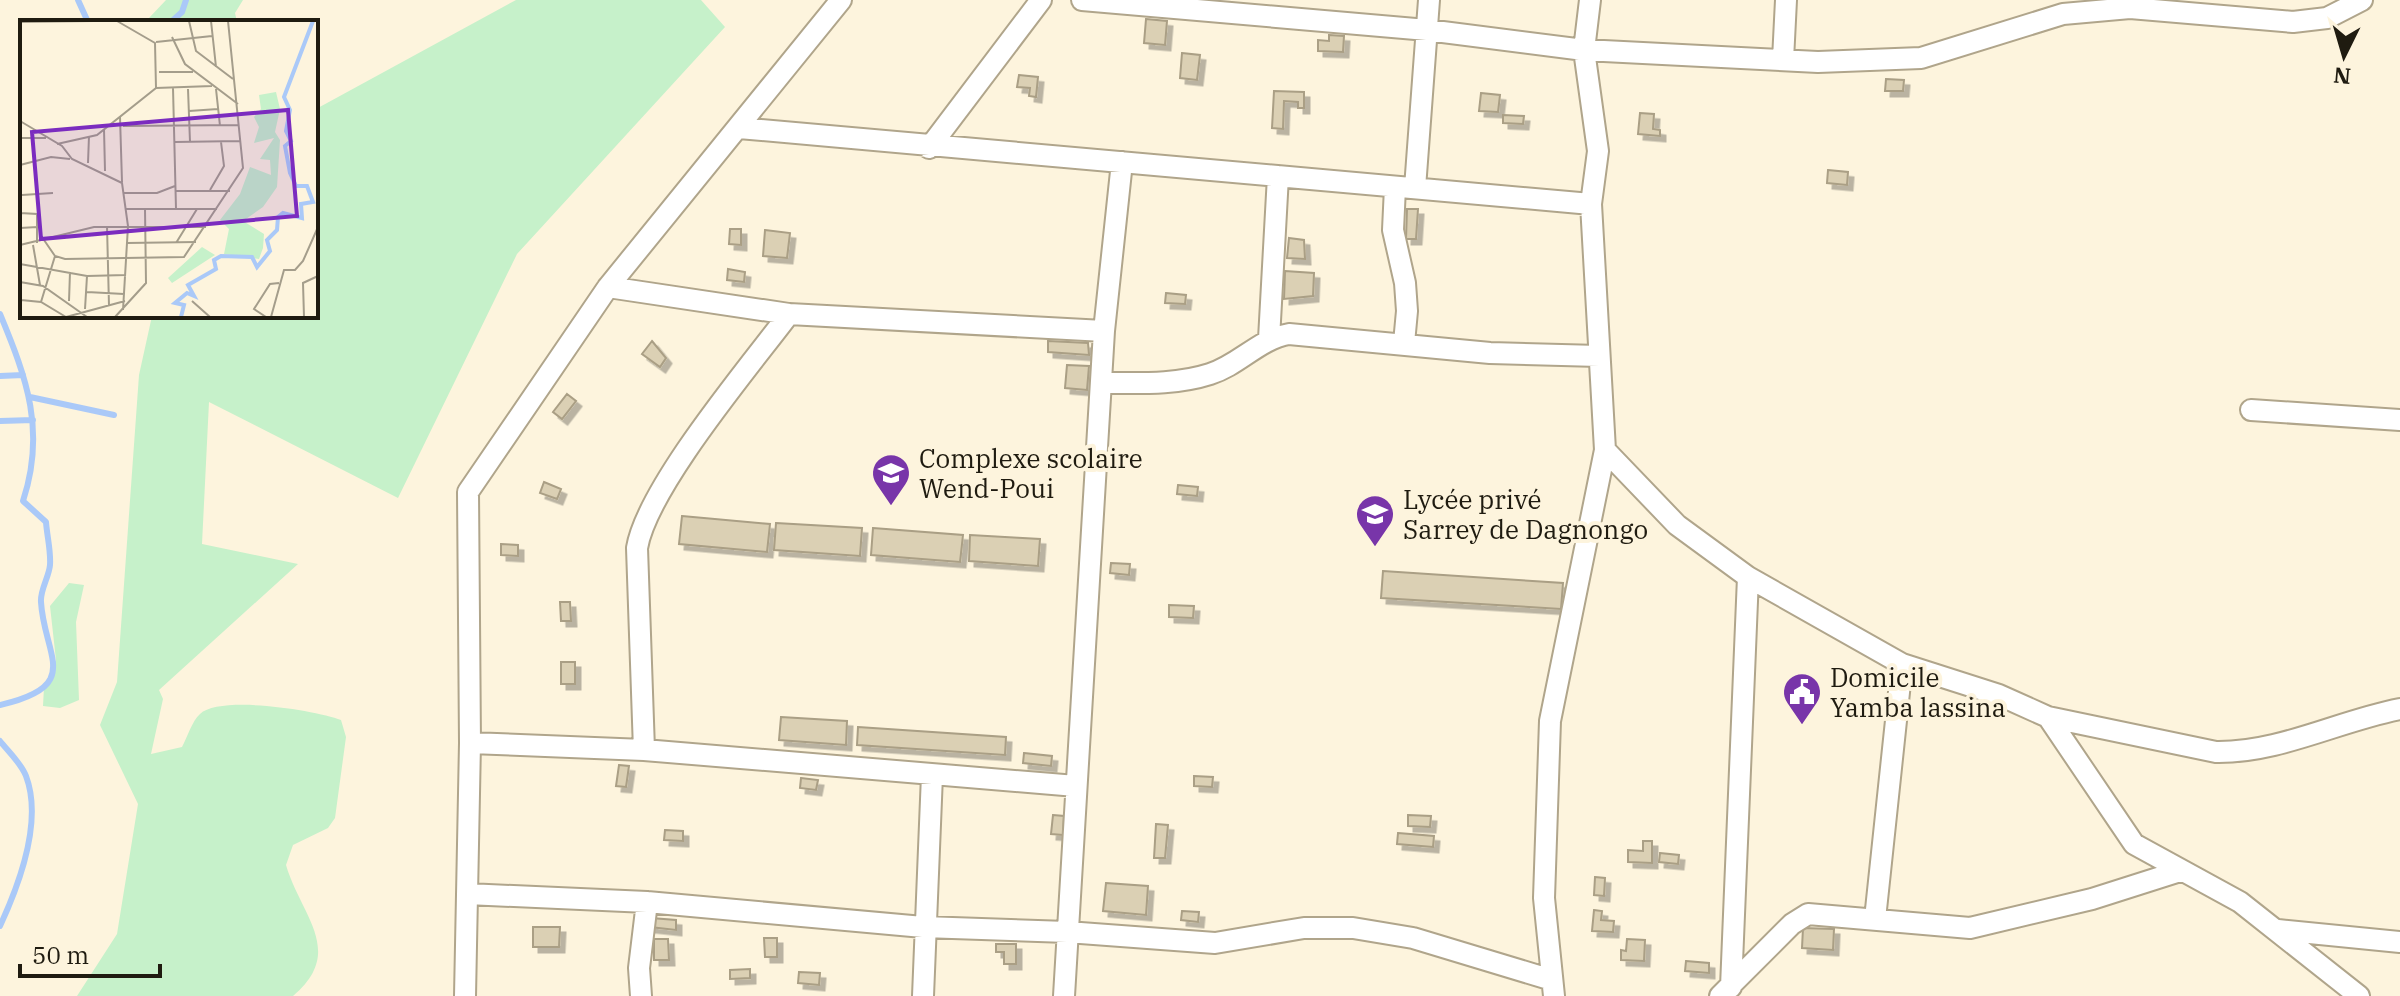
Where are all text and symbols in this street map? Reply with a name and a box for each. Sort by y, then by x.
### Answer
north arrow [2304,16,2384,96]
inset map [20,20,318,318]
text: N [2332,61,2352,92]
place label: Complexe scolaire Wend-Poui [919,441,1143,505]
school or university icon: Complexe scolaire Wend-Poui [870,452,912,507]
place label: Lycée privé Sarrey de Dagnongo [1403,482,1648,546]
school or university icon: Lycée privé Sarrey de Dagnongo [1354,493,1396,548]
place label: Domicile Yamba lassina [1830,660,2006,724]
public building icon: Domicile Yamba lassina [1781,671,1823,726]
scale bar [20,928,160,978]
text: 50 m [32,939,89,971]

